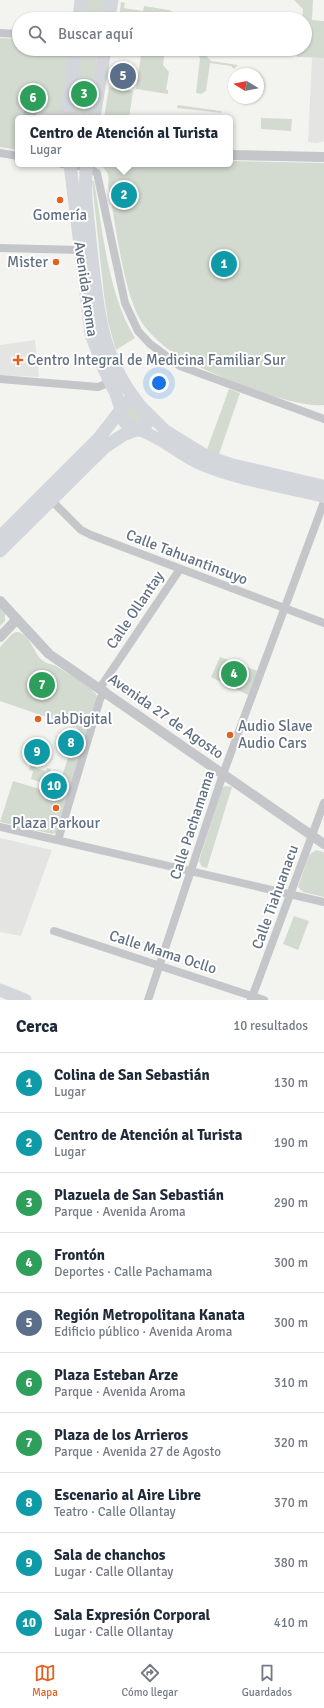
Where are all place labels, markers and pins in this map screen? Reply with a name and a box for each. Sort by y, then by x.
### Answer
pin: 5 [110,61,136,91]
pin: 3 [71,79,97,109]
pin: 6 [20,83,46,113]
pin: 2 [111,180,137,210]
marker: Gomería [55,195,65,205]
place label: Gomería [33,206,87,224]
pin: 1 [211,249,237,279]
place label: Mister [7,253,48,271]
marker: Mister [51,257,61,267]
place label: Centro Integral de Medicina Familiar Sur [27,351,286,369]
marker: Centro Integral de Medicina Familiar Sur [12,354,24,366]
pin: 4 [221,659,247,689]
pin: 7 [29,670,55,700]
place label: LabDigital [46,710,112,728]
marker: LabDigital [33,714,43,724]
place label: Audio Slave Audio Cars [238,717,313,752]
pin: 8 [58,728,84,758]
marker: Audio Slave Audio Cars [225,730,235,740]
pin: 9 [24,737,50,767]
pin: 10 [41,771,67,801]
marker: Plaza Parkour [51,803,61,813]
place label: Plaza Parkour [12,814,101,832]

